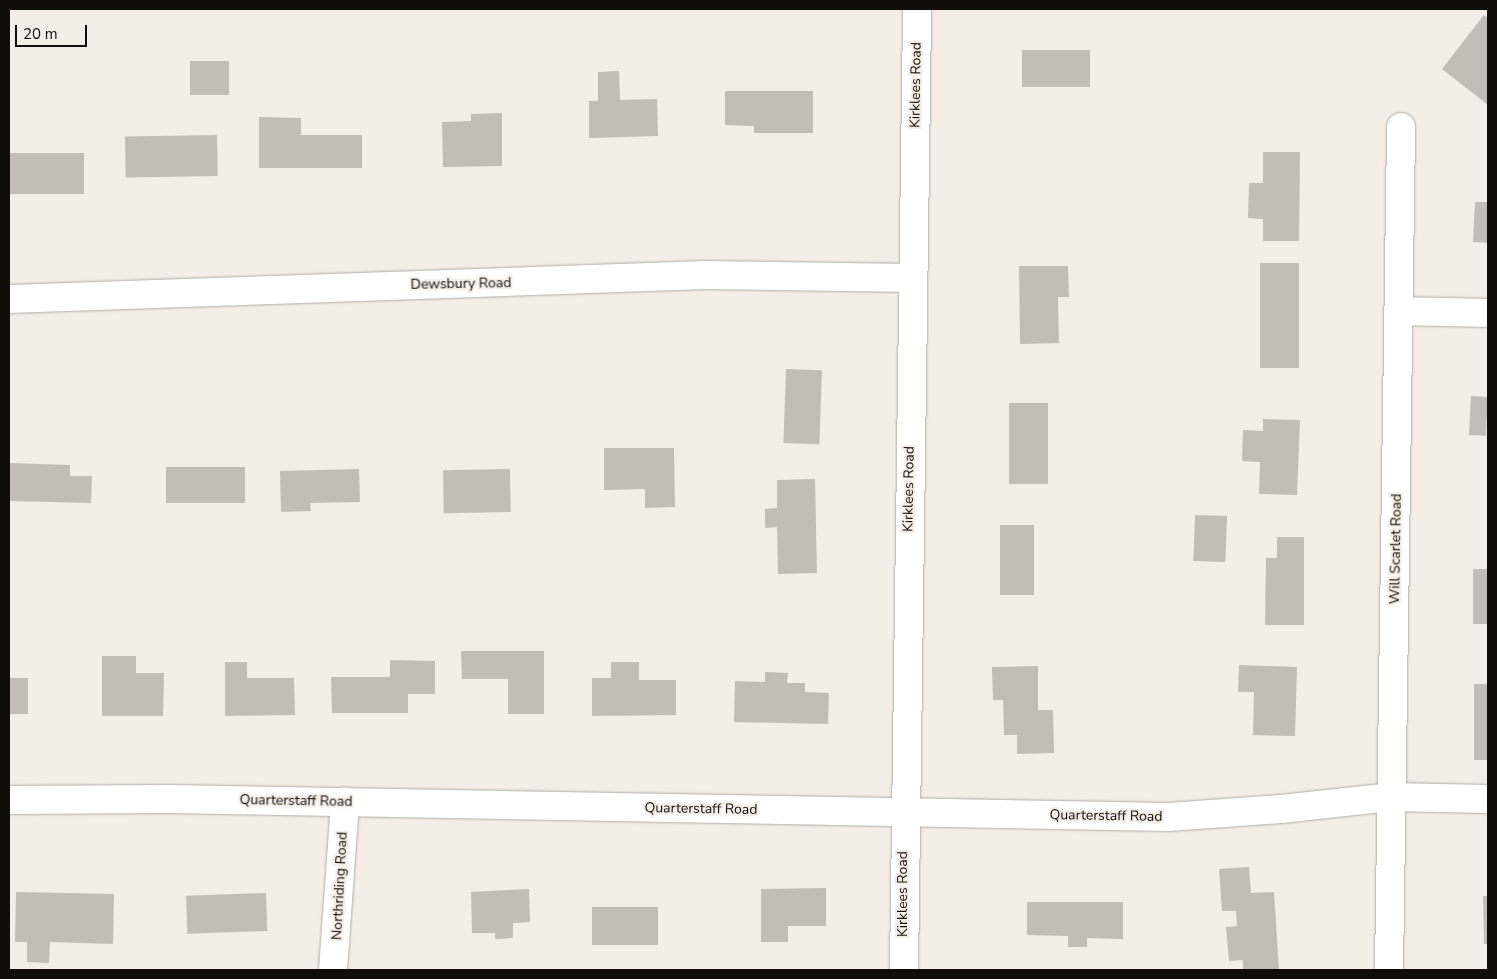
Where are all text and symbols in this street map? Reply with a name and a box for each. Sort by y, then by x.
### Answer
scale bar [18,15,90,47]
text: 20 m [23,24,58,44]
street label: Kirklees Road [907,42,925,128]
street label: Dewsbury Road [410,275,512,293]
street label: Kirklees Road [900,446,918,532]
street label: Will Scarlet Road [1387,494,1405,604]
street label: Quarterstaff Road [239,792,353,810]
street label: Quarterstaff Road [644,800,758,818]
street label: Quarterstaff Road [1049,807,1163,825]
street label: Northriding Road [329,831,351,941]
street label: Kirklees Road [895,851,911,937]

